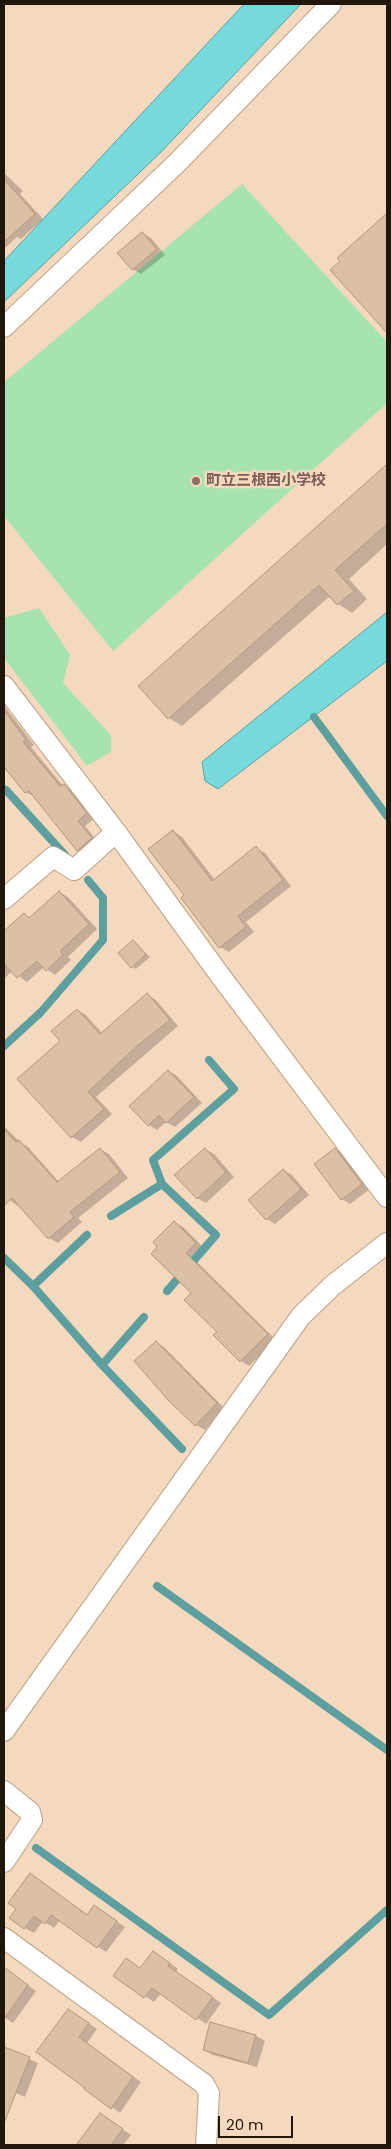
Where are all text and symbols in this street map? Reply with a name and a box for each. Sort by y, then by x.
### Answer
place label: 町立三根西小学校 [206,472,326,490]
marker: 町立三根西小学校 [190,475,202,487]
scale bar [221,2106,296,2138]
text: 20 m [226,2114,264,2135]

